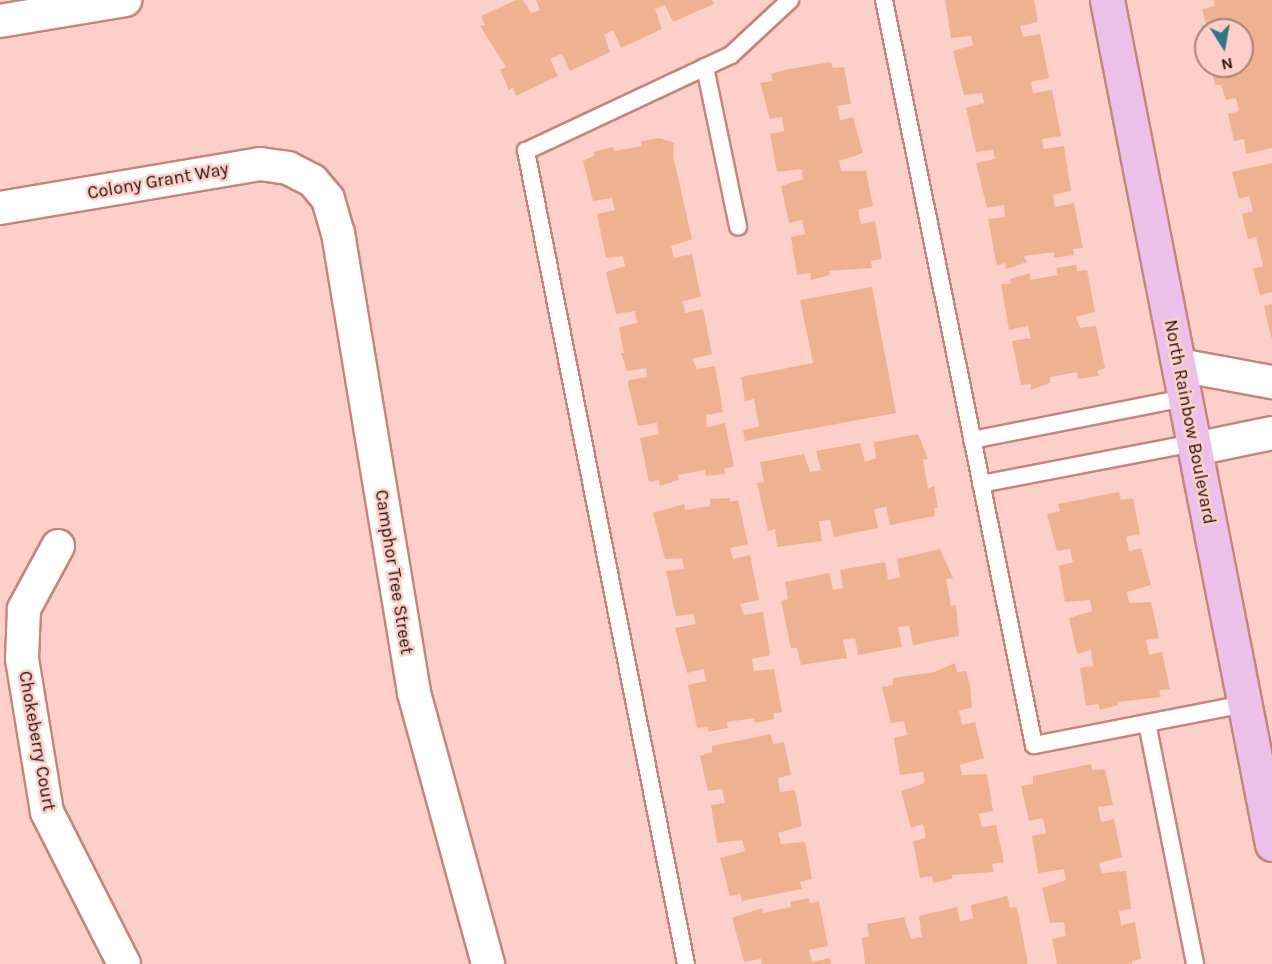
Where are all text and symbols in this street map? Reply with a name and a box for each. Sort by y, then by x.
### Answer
north arrow [1194,18,1254,78]
text: N [1220,54,1235,75]
street label: Colony Grant Way [86,158,230,204]
street label: North Rainbow Boulevard [1160,318,1220,526]
street label: Camphor Tree Street [370,488,418,656]
street label: Chokeberry Court [14,669,60,813]

